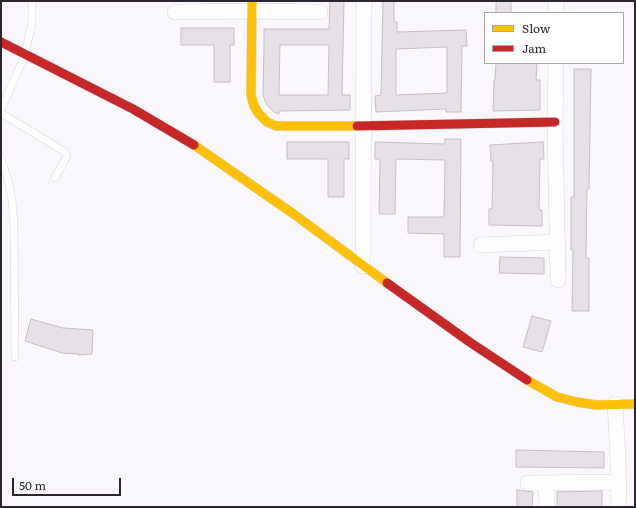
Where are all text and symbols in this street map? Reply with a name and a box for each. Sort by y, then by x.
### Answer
legend [484,12,624,64]
text: Slow [522,19,550,37]
text: Jam [522,39,546,57]
scale bar [14,470,123,496]
text: 50 m [19,476,46,494]

